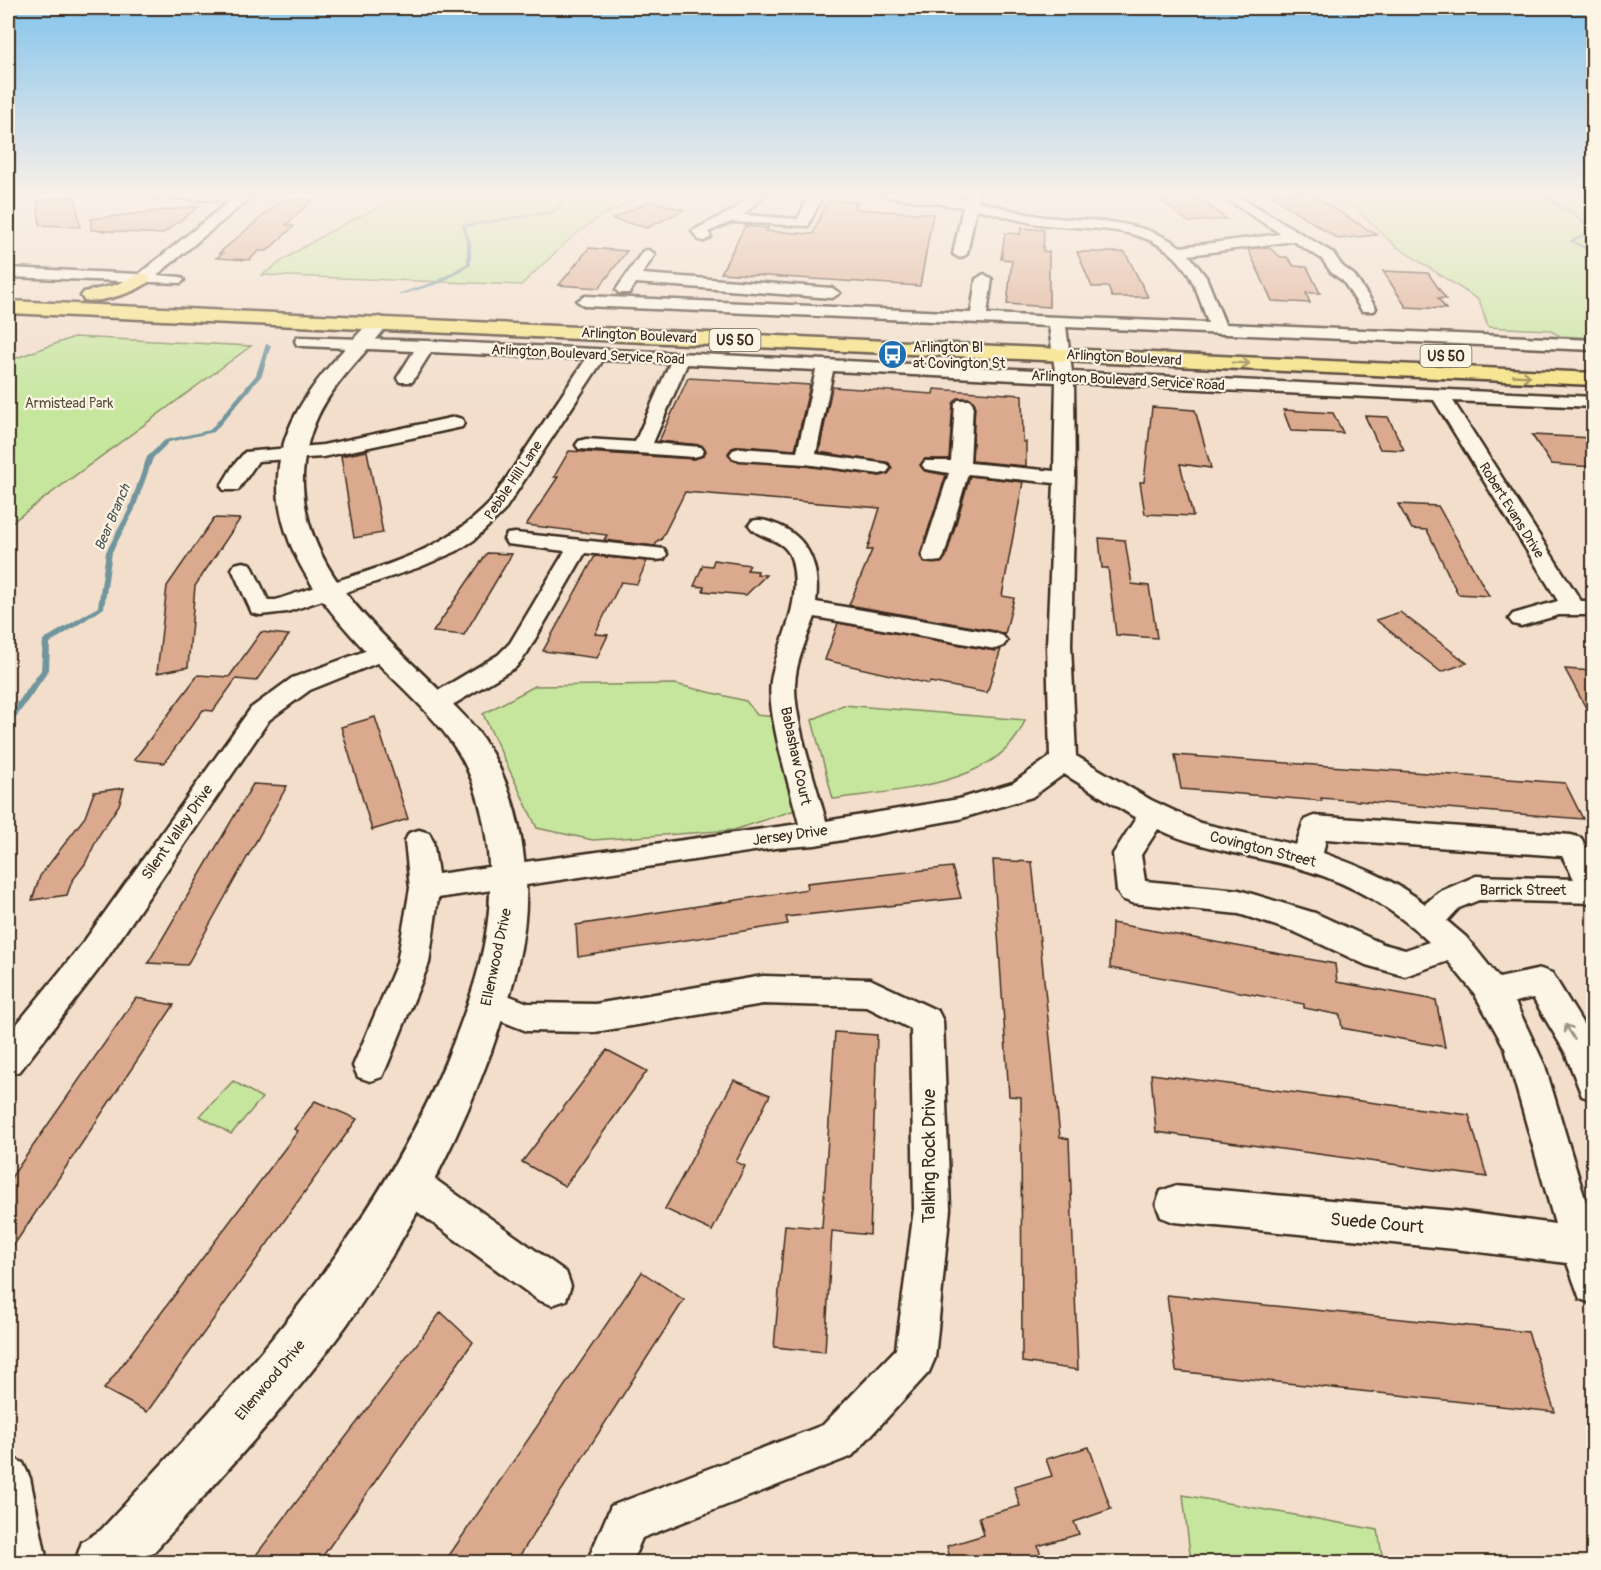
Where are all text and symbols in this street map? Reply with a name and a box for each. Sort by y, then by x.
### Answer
street label: Arlington Boulevard [581,324,697,347]
road number: US 50 [710,329,760,351]
bus stop icon: Arlington Bl at Covington St [876,339,908,371]
place label: Arlington Bl at Covington St [913,339,1006,372]
street label: Arlington Boulevard Service Road [491,341,685,368]
road number: US 50 [1420,345,1472,367]
street label: Arlington Boulevard [1066,346,1182,369]
one-way arrow [1230,357,1250,368]
street label: Arlington Boulevard Service Road [1031,367,1225,394]
one-way arrow [1511,370,1531,381]
park label: Armistead Park [25,395,114,412]
street label: Pebble Hill Lane [481,438,546,523]
street label: Robert Evans Drive [1475,459,1548,561]
water label: Bear Branch [91,480,135,553]
street label: Babashaw Court [776,705,815,808]
street label: Silent Valley Drive [138,781,218,884]
street label: Jersey Drive [751,821,829,850]
street label: Covington Street [1208,827,1319,872]
street label: Barrick Street [1480,881,1567,900]
street label: Ellenwood Drive [477,906,516,1008]
one-way arrow [1564,1024,1576,1041]
street label: Talking Rock Drive [918,1089,941,1223]
street label: Suede Court [1329,1208,1425,1239]
street label: Ellenwood Drive [231,1336,310,1425]

